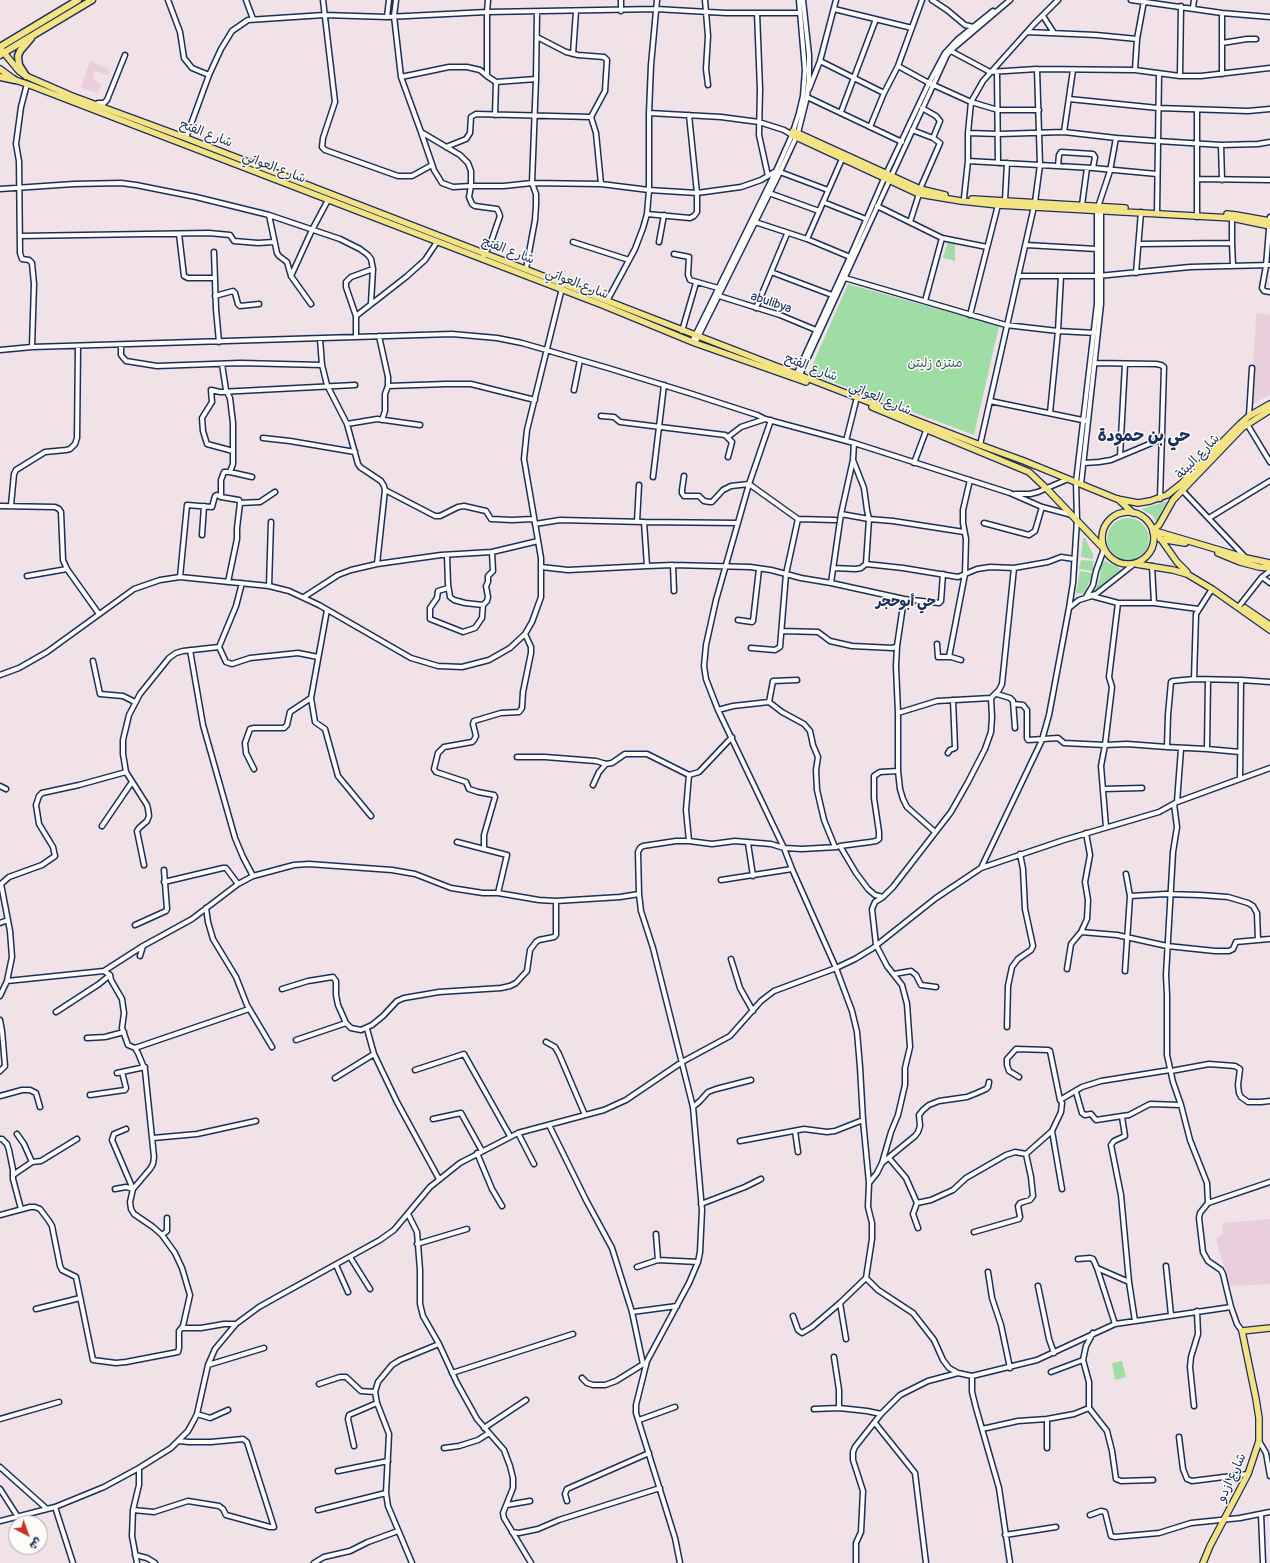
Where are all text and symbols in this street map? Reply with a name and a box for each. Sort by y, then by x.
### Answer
street label: شارع الفتح [177,117,235,151]
street label: شارع العواتي [240,149,308,187]
street label: شارع الفتح [479,234,537,268]
street label: شارع العواتي [543,265,611,303]
street label: abulibya [748,289,794,317]
street label: شارع الفتح [782,351,840,385]
park label: منتزه زليتن [907,356,963,372]
street label: شارع العواتي [846,379,914,419]
district label: حي بن حمودة [1098,427,1190,447]
street label: شارع البيئة [1173,431,1223,483]
district label: حي أبوحجر [876,594,936,610]
street label: شارع ازدو [1214,1451,1250,1505]
north arrow [8,1515,48,1555]
text: ش [27,1535,44,1553]

